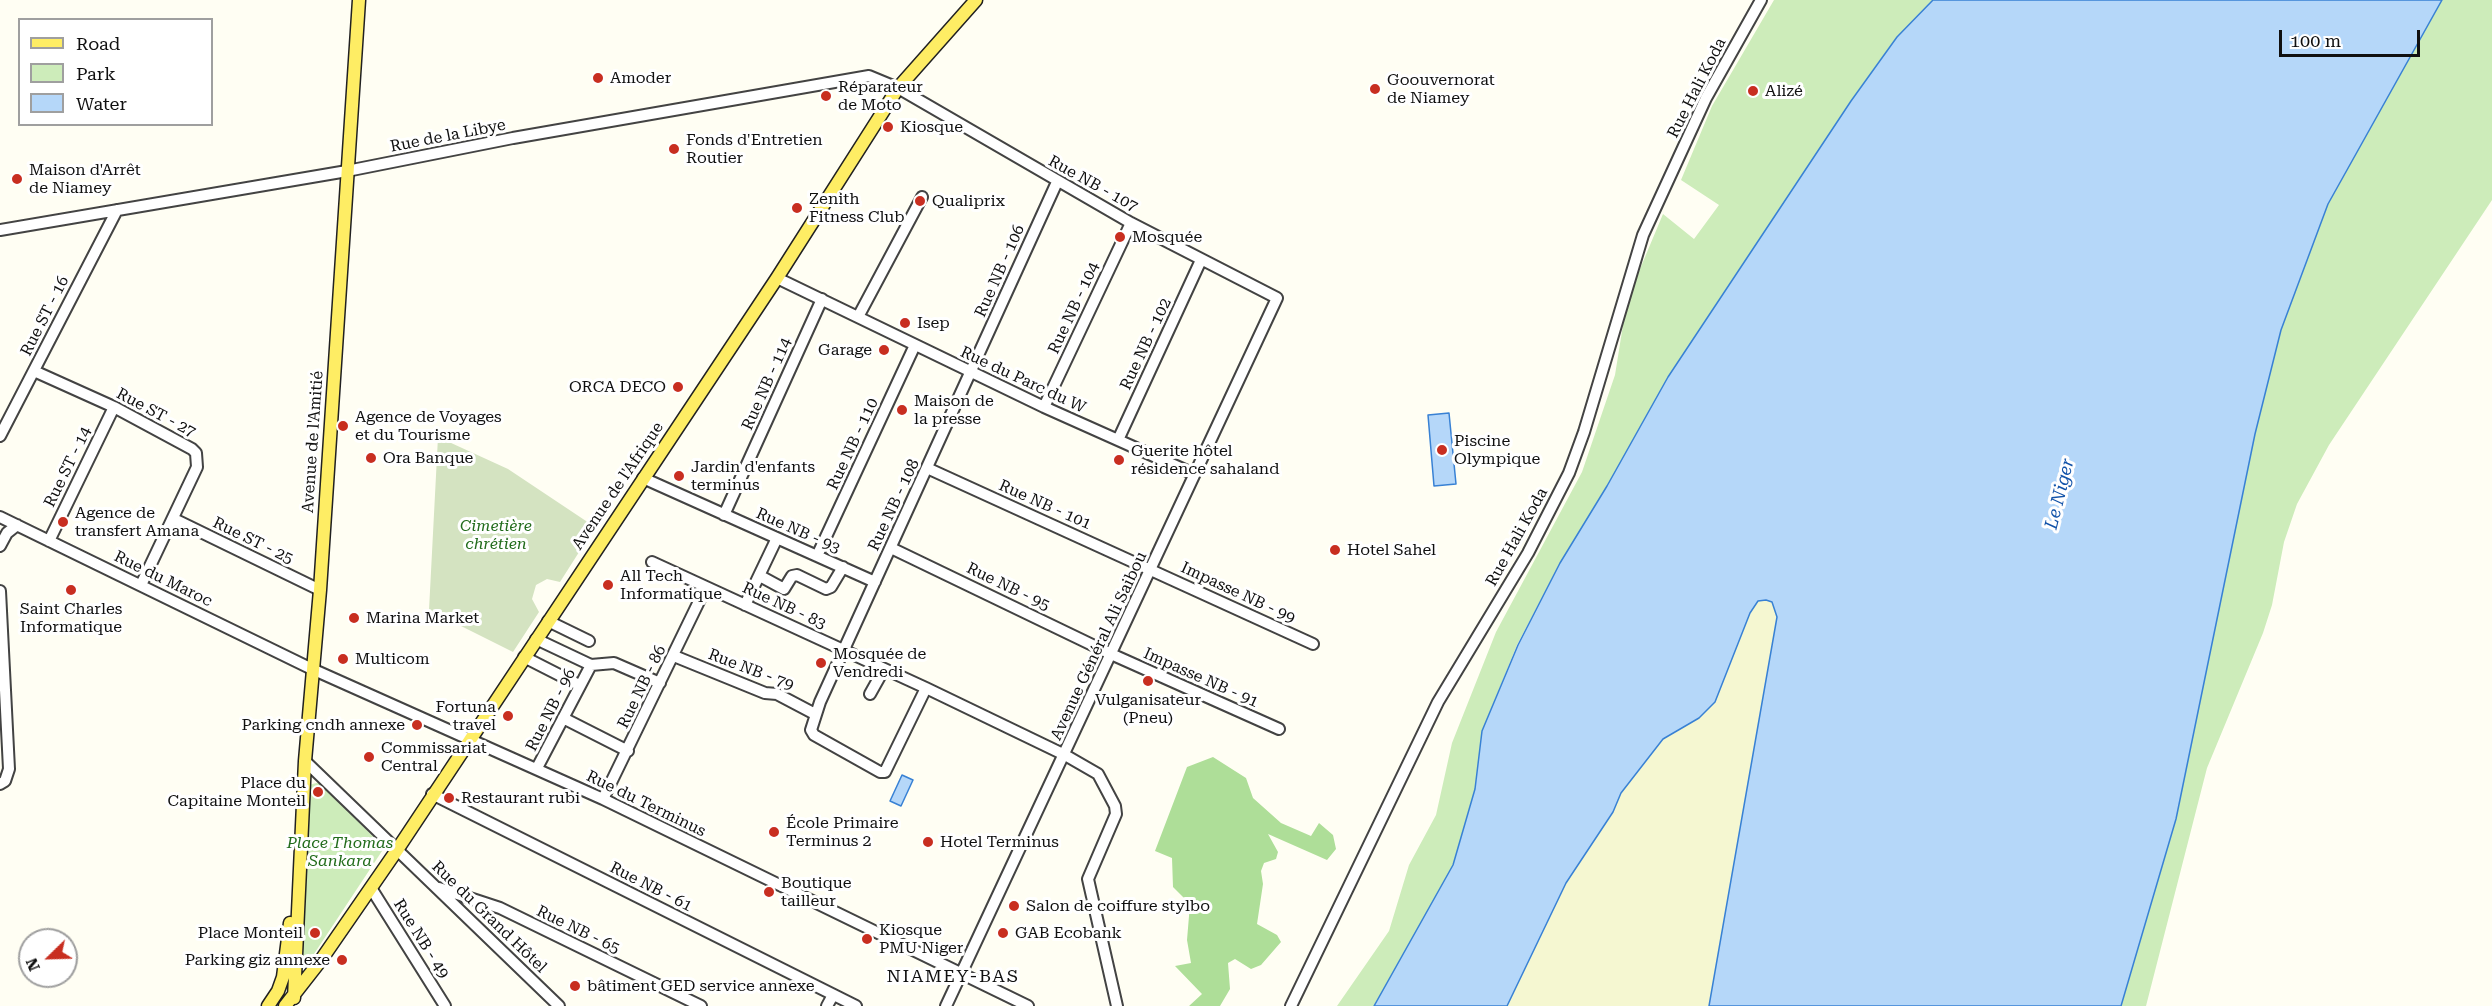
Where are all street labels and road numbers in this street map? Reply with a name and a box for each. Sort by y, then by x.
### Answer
street label: Rue Hali Koda [1664,35,1730,141]
street label: Rue de la Libye [389,115,507,157]
street label: Rue NB - 107 [1045,152,1141,216]
street label: Rue NB - 106 [971,222,1029,320]
street label: Rue NB - 104 [1044,259,1104,357]
street label: Rue ST - 16 [17,273,73,359]
street label: Rue NB - 102 [1116,295,1176,393]
street label: Rue NB - 114 [738,335,796,433]
street label: Rue du Parc du W [957,342,1089,418]
street label: Avenue de l'Amitié [298,370,328,514]
street label: Rue ST - 27 [113,384,199,442]
street label: Rue NB - 110 [823,395,883,493]
street label: Avenue de l'Afrique [568,419,668,553]
street label: Rue ST - 14 [40,424,96,510]
street label: Rue NB - 108 [864,456,924,554]
street label: Rue NB - 101 [996,476,1094,534]
street label: Rue Hali Koda [1482,484,1552,590]
street label: Rue NB - 93 [753,504,843,558]
street label: Rue ST - 25 [210,513,296,569]
street label: Rue du Maroc [111,547,215,611]
street label: Avenue Général Ali Saibou [1047,549,1151,743]
street label: Impasse NB - 99 [1178,558,1298,628]
street label: Rue NB - 95 [963,559,1053,615]
street label: Rue NB - 83 [739,578,829,634]
street label: Rue NB - 86 [614,642,670,732]
street label: Impasse NB - 91 [1140,644,1262,712]
street label: Rue NB - 79 [705,645,797,695]
street label: Rue NB - 96 [522,665,580,755]
street label: Rue du Terminus [583,767,709,841]
street label: Rue du Grand Hôtel [427,857,551,977]
street label: Rue NB - 61 [606,858,696,916]
street label: Rue NB - 49 [389,896,453,982]
street label: Rue NB - 65 [533,902,623,958]

